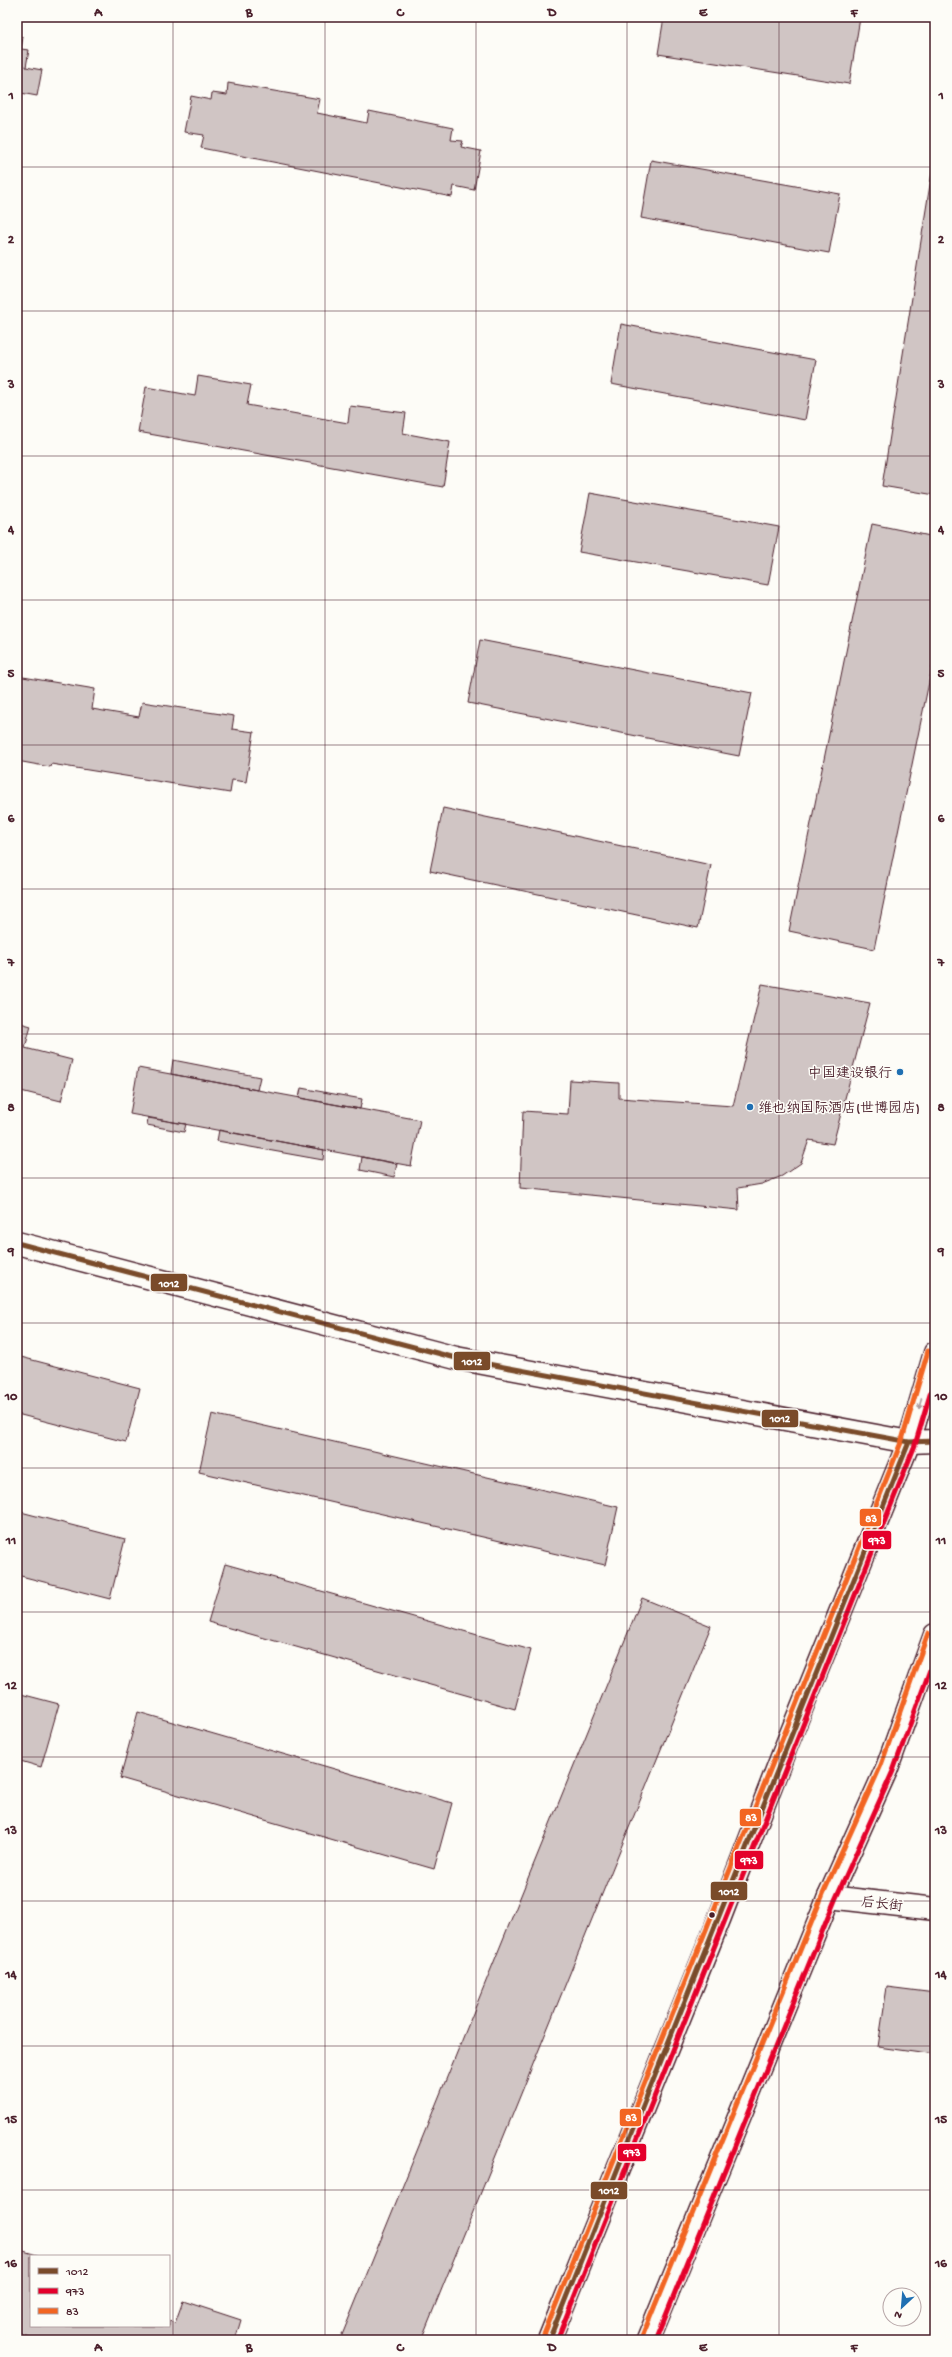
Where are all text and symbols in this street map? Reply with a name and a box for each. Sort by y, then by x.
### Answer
text: A [93,6,103,21]
text: B [245,6,254,21]
text: C [395,6,405,21]
text: D [547,6,557,21]
text: E [699,6,708,21]
text: F [850,6,859,21]
text: 1 [7,89,14,104]
text: 1 [937,89,944,104]
text: 2 [8,233,15,248]
text: 2 [938,233,945,248]
text: 3 [7,378,15,393]
text: 3 [937,378,945,393]
text: 4 [7,523,15,538]
text: 4 [937,523,945,538]
text: 5 [8,667,15,682]
text: 5 [938,667,945,682]
text: 6 [8,812,15,827]
text: 6 [938,812,945,827]
text: 7 [7,956,16,971]
text: 7 [937,956,946,971]
place label: 中国建设银行 [808,1065,892,1083]
marker: 中国建设银行 [895,1067,905,1077]
place label: 维也纳国际酒店(世博园店) [758,1100,920,1118]
text: 8 [7,1101,15,1116]
text: 8 [937,1101,945,1116]
marker: 维也纳国际酒店(世博园店) [745,1102,755,1112]
text: 9 [7,1245,15,1260]
text: 9 [937,1245,945,1260]
line badge: 1012 [150,1273,188,1292]
text: 1012 [158,1279,180,1291]
line badge: 1012 [453,1351,491,1371]
text: 1012 [461,1357,483,1369]
text: 10 [4,1390,18,1405]
text: 10 [934,1390,948,1405]
one-way arrow [917,1398,923,1410]
line badge: 1012 [761,1409,799,1428]
text: 1012 [769,1414,791,1426]
line badge: 83 [859,1508,882,1527]
text: 83 [865,1514,877,1526]
line badge: 973 [862,1530,892,1550]
text: 11 [5,1534,16,1549]
text: 11 [935,1534,946,1549]
text: 973 [868,1536,886,1548]
text: 12 [4,1679,17,1694]
text: 12 [934,1679,947,1694]
line badge: 83 [739,1808,762,1827]
text: 83 [745,1813,757,1825]
text: 13 [4,1824,17,1839]
text: 13 [934,1824,947,1839]
line badge: 973 [734,1850,764,1870]
text: 973 [740,1856,758,1868]
line badge: 1012 [710,1881,748,1901]
text: 1012 [718,1887,740,1899]
street label: 后长街 [860,1893,904,1916]
unlabelled marker [707,1910,717,1920]
text: 14 [4,1968,18,1983]
text: 14 [934,1968,948,1983]
line badge: 83 [619,2108,642,2127]
text: 15 [4,2113,17,2128]
text: 83 [625,2113,637,2125]
text: 15 [934,2113,947,2128]
line badge: 973 [617,2143,647,2162]
text: 973 [623,2148,641,2160]
line badge: 1012 [590,2181,628,2200]
text: 1012 [598,2186,620,2198]
legend [30,2255,170,2327]
text: 16 [4,2257,17,2272]
text: 16 [934,2257,947,2272]
text: 1012 [65,2266,89,2280]
text: 973 [65,2286,84,2300]
north arrow [882,2287,922,2327]
text: 83 [66,2306,79,2320]
text: N [893,2307,904,2321]
text: A [93,2341,103,2356]
text: B [245,2341,254,2356]
text: C [395,2341,405,2356]
text: D [547,2341,557,2356]
text: E [699,2341,708,2356]
text: F [850,2341,859,2356]

